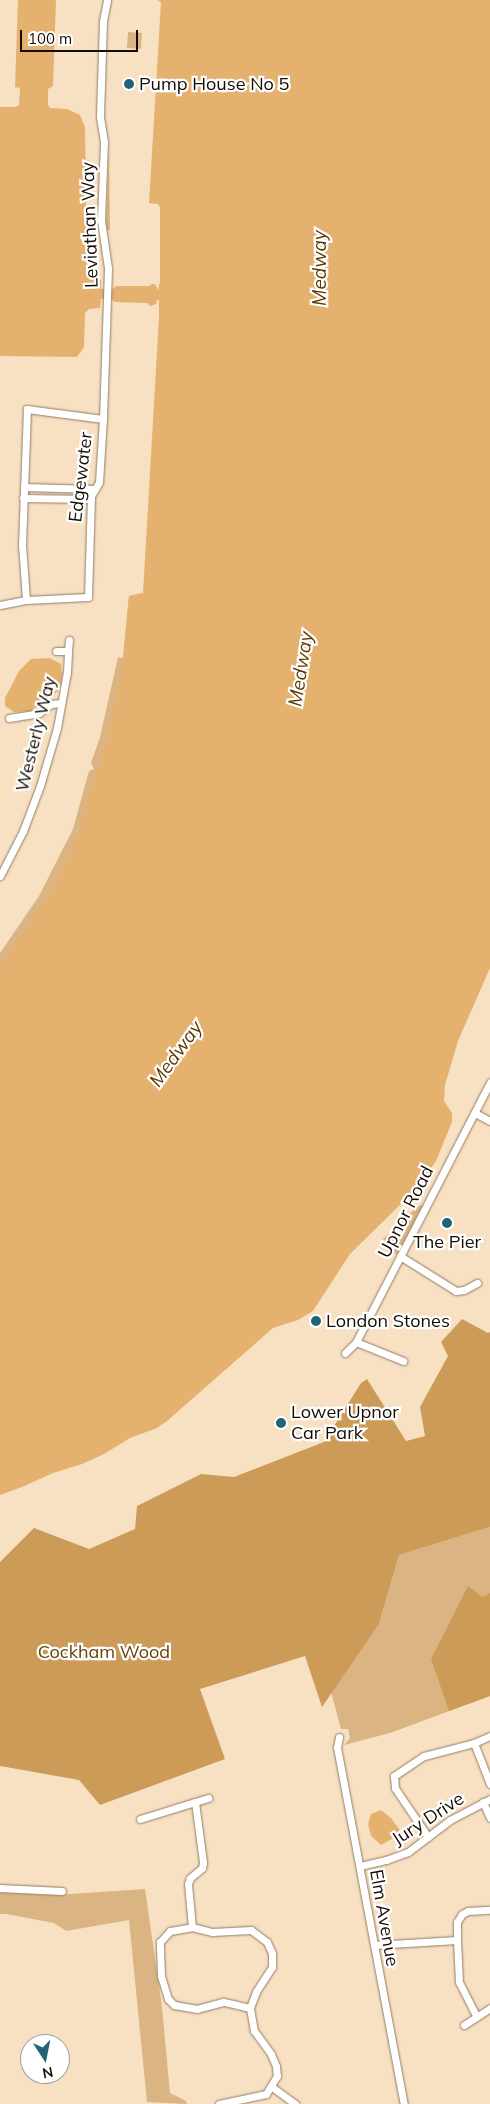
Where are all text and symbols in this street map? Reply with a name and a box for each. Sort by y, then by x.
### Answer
scale bar [22,20,140,52]
text: 100 m [28,29,72,48]
place label: Pump House No 5 [139,73,289,95]
marker: Pump House No 5 [123,78,135,90]
street label: Leviathan Way [77,162,103,288]
water label: Medway [309,230,331,306]
street label: Edgewater [65,431,97,523]
water label: Medway [284,630,318,708]
street label: Westerly Way [11,674,61,794]
water label: Medway [145,1017,207,1091]
street label: Upnor Road [374,1162,438,1262]
marker: The Pier [441,1217,453,1229]
place label: The Pier [413,1231,481,1253]
place label: London Stones [326,1310,450,1332]
marker: London Stones [310,1315,322,1327]
place label: Lower Upnor Car Park [291,1402,399,1445]
marker: Lower Upnor Car Park [275,1417,287,1429]
park label: Cockham Wood [38,1641,170,1663]
street label: Jury Drive [388,1788,468,1850]
street label: Elm Avenue [365,1868,403,1968]
north arrow [20,2034,70,2084]
text: N [41,2063,55,2083]

